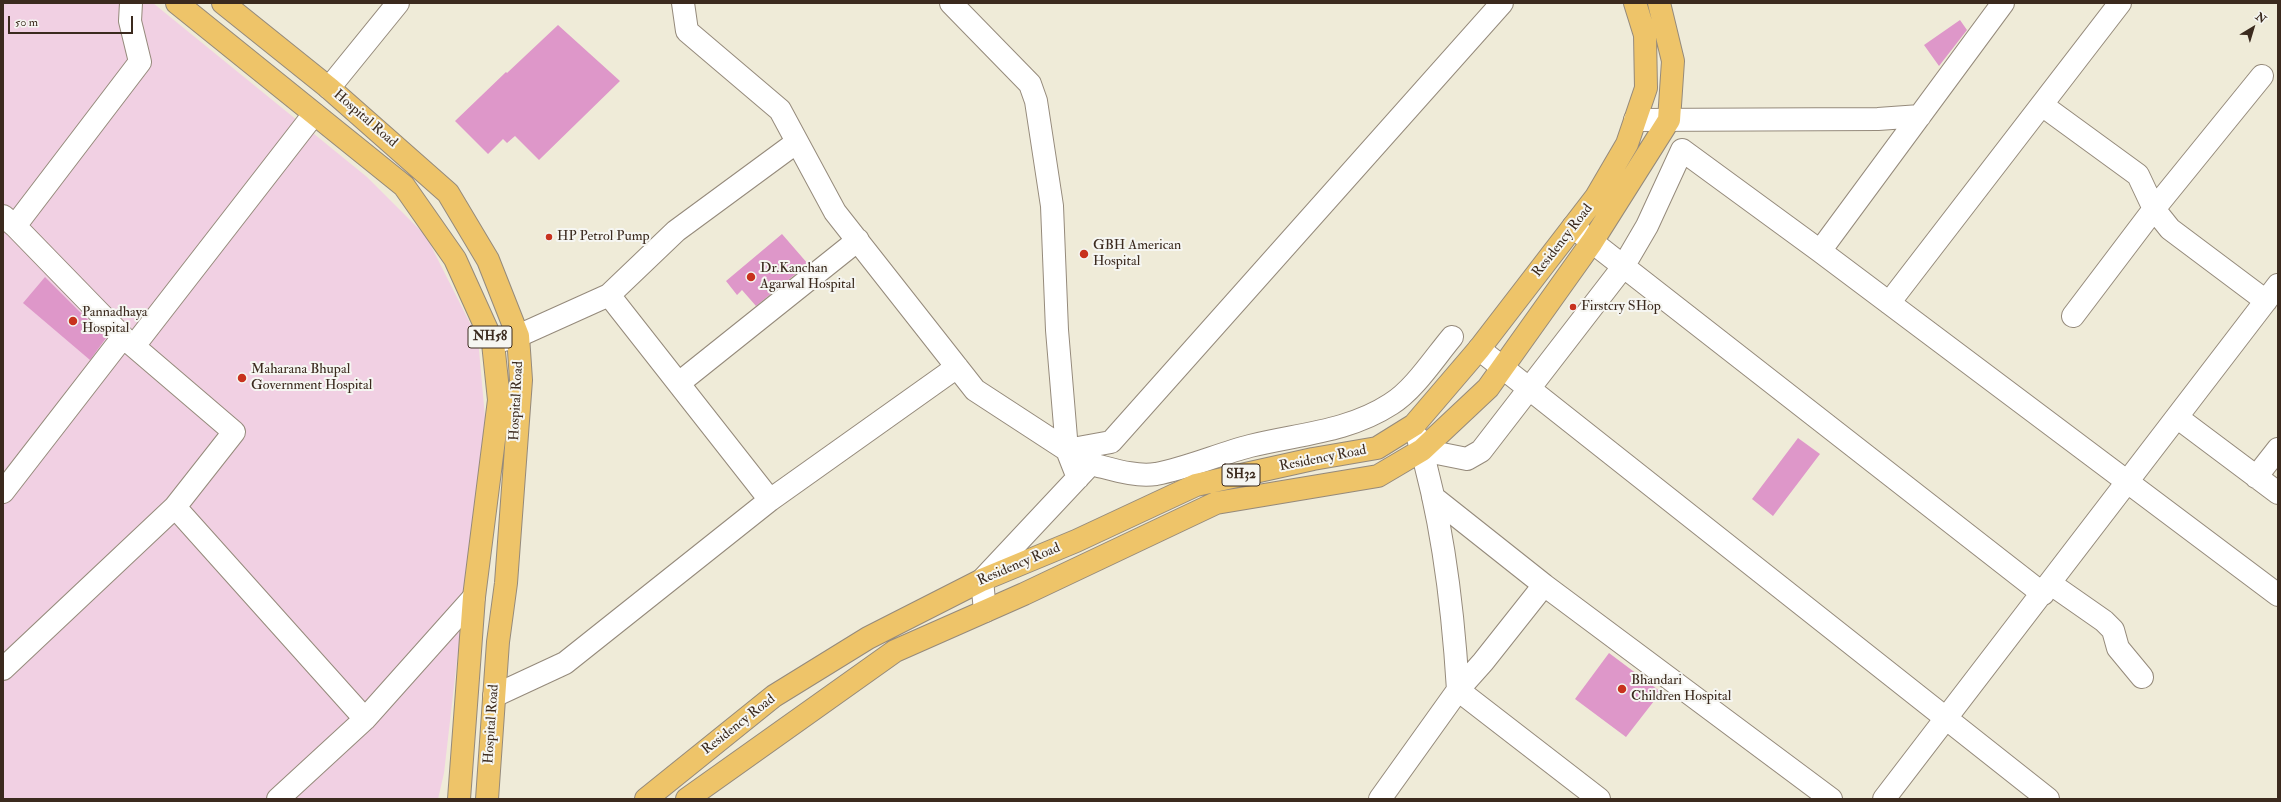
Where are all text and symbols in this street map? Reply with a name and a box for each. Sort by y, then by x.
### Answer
scale bar [10,8,135,34]
north arrow [2233,8,2273,48]
text: N [2253,10,2269,26]
text: 50 m [15,15,38,30]
street label: Hospital Road [329,87,401,151]
street label: Residency Road [1529,201,1597,281]
place label: HP Petrol Pump [557,229,650,245]
marker: HP Petrol Pump [544,232,554,242]
place label: GBH American Hospital [1093,238,1181,270]
marker: GBH American Hospital [1078,248,1090,260]
place label: Dr.Kanchan Agarwal Hospital [760,261,855,294]
marker: Dr.Kanchan Agarwal Hospital [745,271,757,283]
place label: Firstcry SHop [1581,299,1661,315]
marker: Firstcry SHop [1568,302,1578,312]
place label: Pannadhaya Hospital [82,305,148,338]
marker: Pannadhaya Hospital [67,315,79,327]
road number: NH58 [468,326,512,348]
street label: Hospital Road [507,361,527,441]
place label: Maharana Bhupal Government Hospital [251,362,372,394]
marker: Maharana Bhupal Government Hospital [236,372,248,384]
street label: Residency Road [1278,442,1368,476]
road number: SH32 [1222,464,1260,486]
street label: Residency Road [975,540,1063,590]
place label: Bhandari Children Hospital [1631,673,1731,706]
marker: Bhandari Children Hospital [1616,683,1628,695]
street label: Hospital Road [481,684,503,764]
street label: Residency Road [699,691,779,759]

